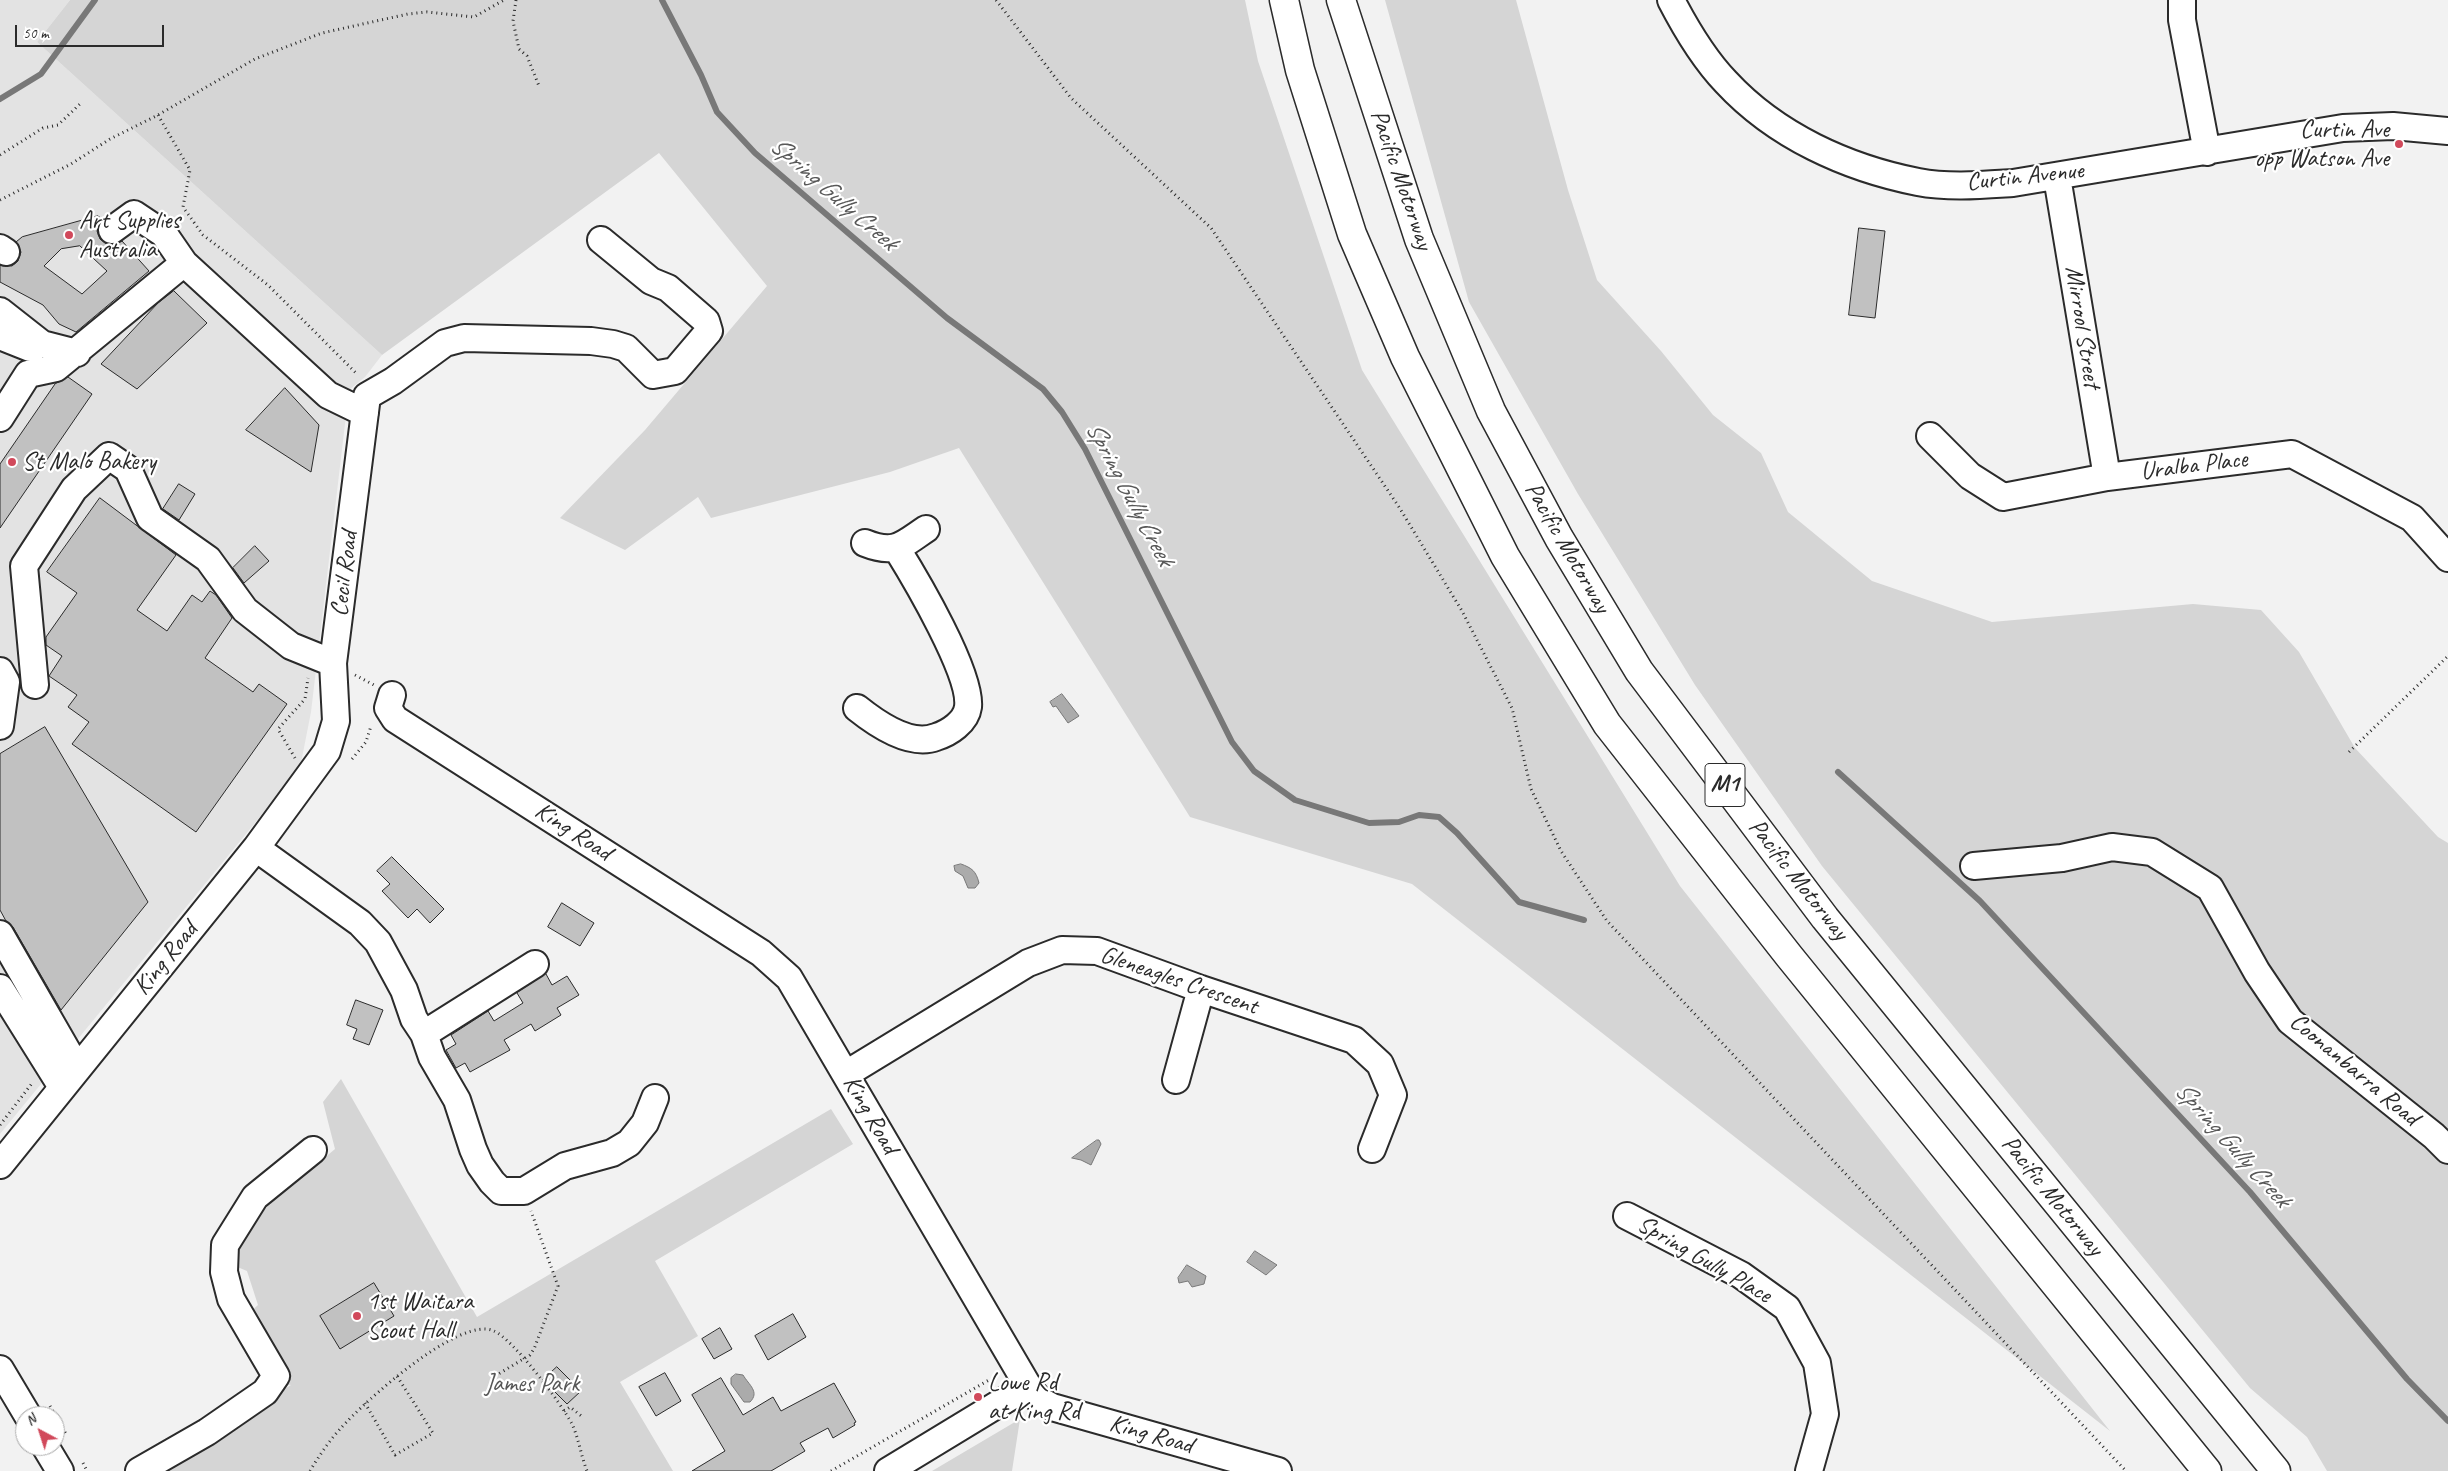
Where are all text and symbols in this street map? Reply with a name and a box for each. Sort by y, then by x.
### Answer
scale bar [18,15,166,47]
text: 50 m [23,24,49,43]
street label: Pacific Motorway [1363,106,1439,254]
place label: Curtin Ave opp Watson Ave [2255,115,2389,174]
water label: Spring Gully Creek [763,130,903,258]
marker: Curtin Ave opp Watson Ave [2393,138,2405,150]
street label: Curtin Avenue [1965,156,2085,198]
place label: Art Supplies Australia [79,206,180,265]
marker: Art Supplies Australia [63,229,75,241]
street label: Mirrool Street [2058,264,2106,390]
water label: Spring Gully Creek [1078,417,1180,571]
street label: Uralba Place [2139,445,2249,487]
place label: St Malo Bakery [22,447,156,477]
marker: St Malo Bakery [6,456,18,468]
street label: Pacific Motorway [1518,477,1616,619]
street label: Cecil Road [325,530,365,618]
road number: M1 [1705,764,1745,806]
street label: King Road [529,796,617,868]
street label: Pacific Motorway [1741,813,1855,947]
street label: King Road [127,916,205,1002]
street label: Gleneagles Crescent [1096,940,1262,1022]
street label: Coonanbarra Road [2283,1007,2425,1133]
street label: King Road [836,1071,904,1159]
water label: Spring Gully Creek [2167,1076,2297,1214]
street label: Pacific Motorway [1994,1130,2110,1262]
street label: Spring Gully Place [1632,1209,1776,1311]
place label: 1st Waitara Scout Hall [367,1287,473,1346]
marker: 1st Waitara Scout Hall [351,1310,363,1322]
place label: Lowe Rd at King Rd [988,1368,1080,1427]
park label: James Park [485,1369,579,1399]
marker: Lowe Rd at King Rd [972,1391,984,1403]
north arrow [15,1406,65,1456]
street label: King Road [1106,1409,1196,1461]
text: N [22,1411,39,1429]

